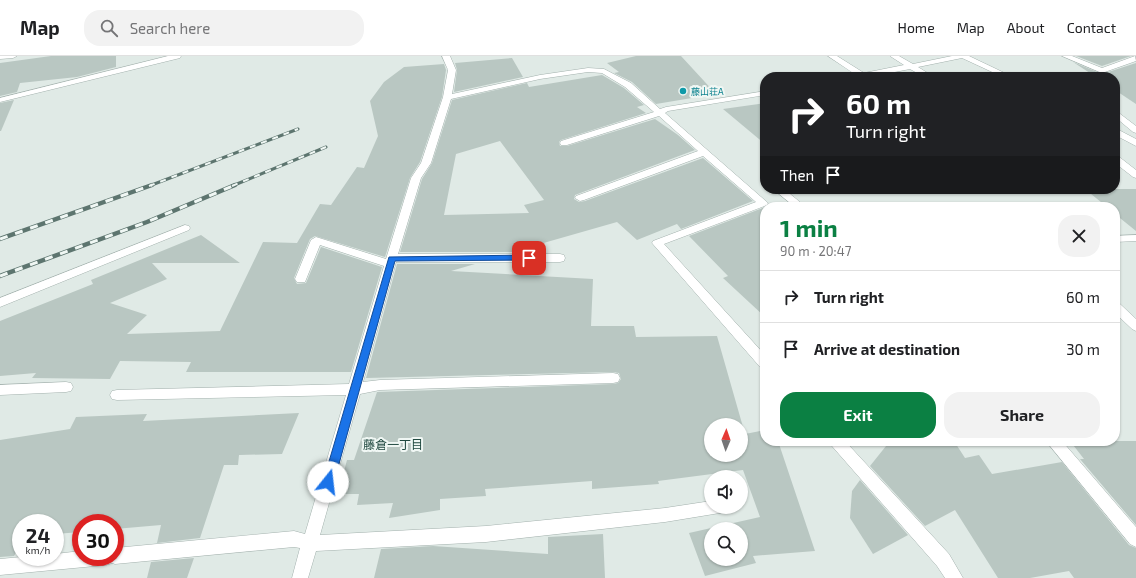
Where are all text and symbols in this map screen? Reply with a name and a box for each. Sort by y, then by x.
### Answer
search box [84,10,364,46]
text: Map [20,16,60,39]
icon: search [98,17,120,39]
text: Search here [130,19,210,37]
text: Home [898,19,935,36]
text: Map [957,19,985,36]
text: About [1007,19,1045,36]
text: Contact [1067,19,1116,36]
marker: 藤山荘A [678,86,688,96]
place label: 藤山荘A [691,86,724,97]
text: 60 m [846,86,911,120]
icon: right [780,88,832,140]
text: Turn right [846,120,926,142]
icon: arrive [822,164,844,186]
text: Then [780,166,814,184]
text: 1 min [780,213,838,242]
button: close [1058,215,1100,257]
pin [512,241,546,275]
text: 90 m · 20:47 [780,243,851,259]
icon: arrive [518,247,540,269]
icon: right [780,286,802,308]
text: Turn right [814,288,884,306]
text: 60 m [1066,288,1100,306]
icon: arrive [780,338,802,360]
text: Arrive at destination [814,340,960,358]
text: 30 m [1066,340,1100,358]
button: Exit [780,392,936,438]
button: Share [944,392,1100,438]
north arrow [704,418,748,462]
map controls [704,418,748,566]
district label: 藤倉一丁目 [363,437,423,451]
position arrow [307,461,349,503]
button: sound [704,470,748,514]
speed limit sign: 30 [72,514,124,566]
button: search [704,522,748,566]
text: 24 [26,523,50,547]
text: km/h [26,544,50,556]

